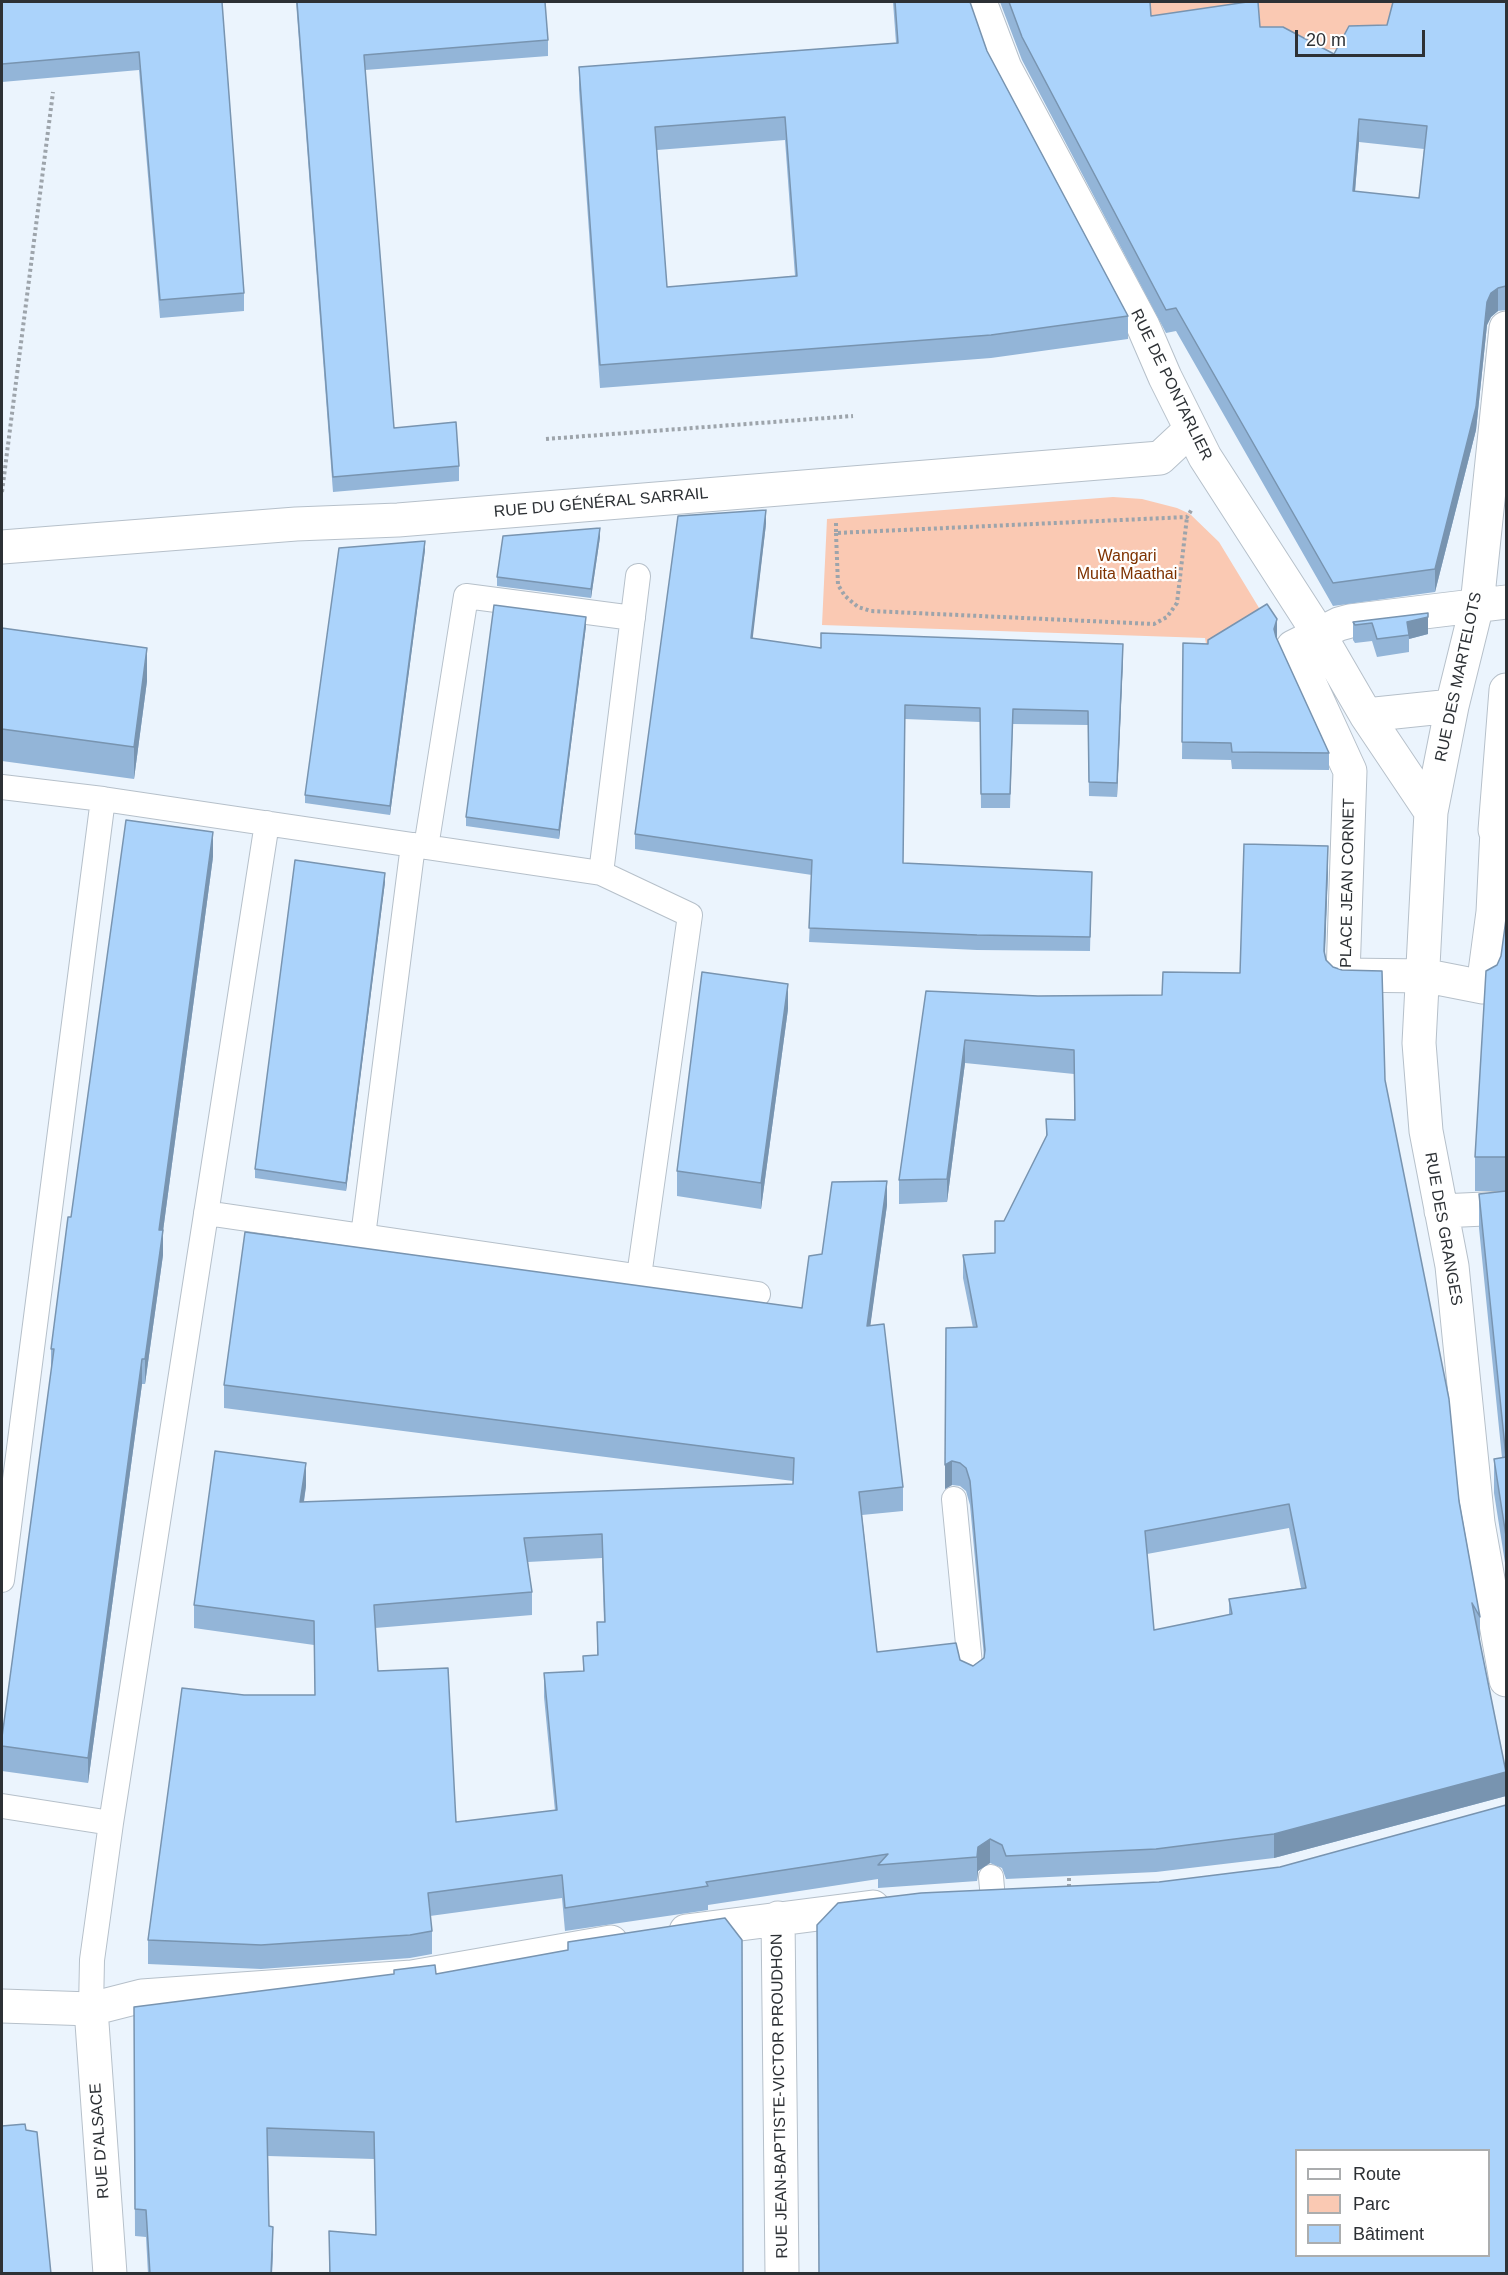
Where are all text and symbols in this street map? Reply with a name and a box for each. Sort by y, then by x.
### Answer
scale bar [1298,18,1428,56]
text: 20 m [1306,30,1346,50]
street label: RUE DE PONTARLIER [1126,306,1216,464]
street label: RUE DU GÉNÉRAL SARRAIL [493,484,709,522]
park label: Wangari Muita Maathai [1077,547,1177,585]
street label: RUE DES MARTELOTS [1432,590,1486,764]
street label: PLACE JEAN CORNET [1337,798,1359,968]
street label: RUE DES GRANGES [1420,1151,1466,1307]
street label: RUE JEAN-BAPTISTE-VICTOR PROUDHON [768,1933,792,2259]
street label: RUE D'ALSACE [86,2082,114,2200]
legend [1295,2149,1490,2257]
text: Route [1353,2164,1401,2184]
text: Parc [1353,2194,1390,2214]
text: Bâtiment [1353,2224,1424,2244]

